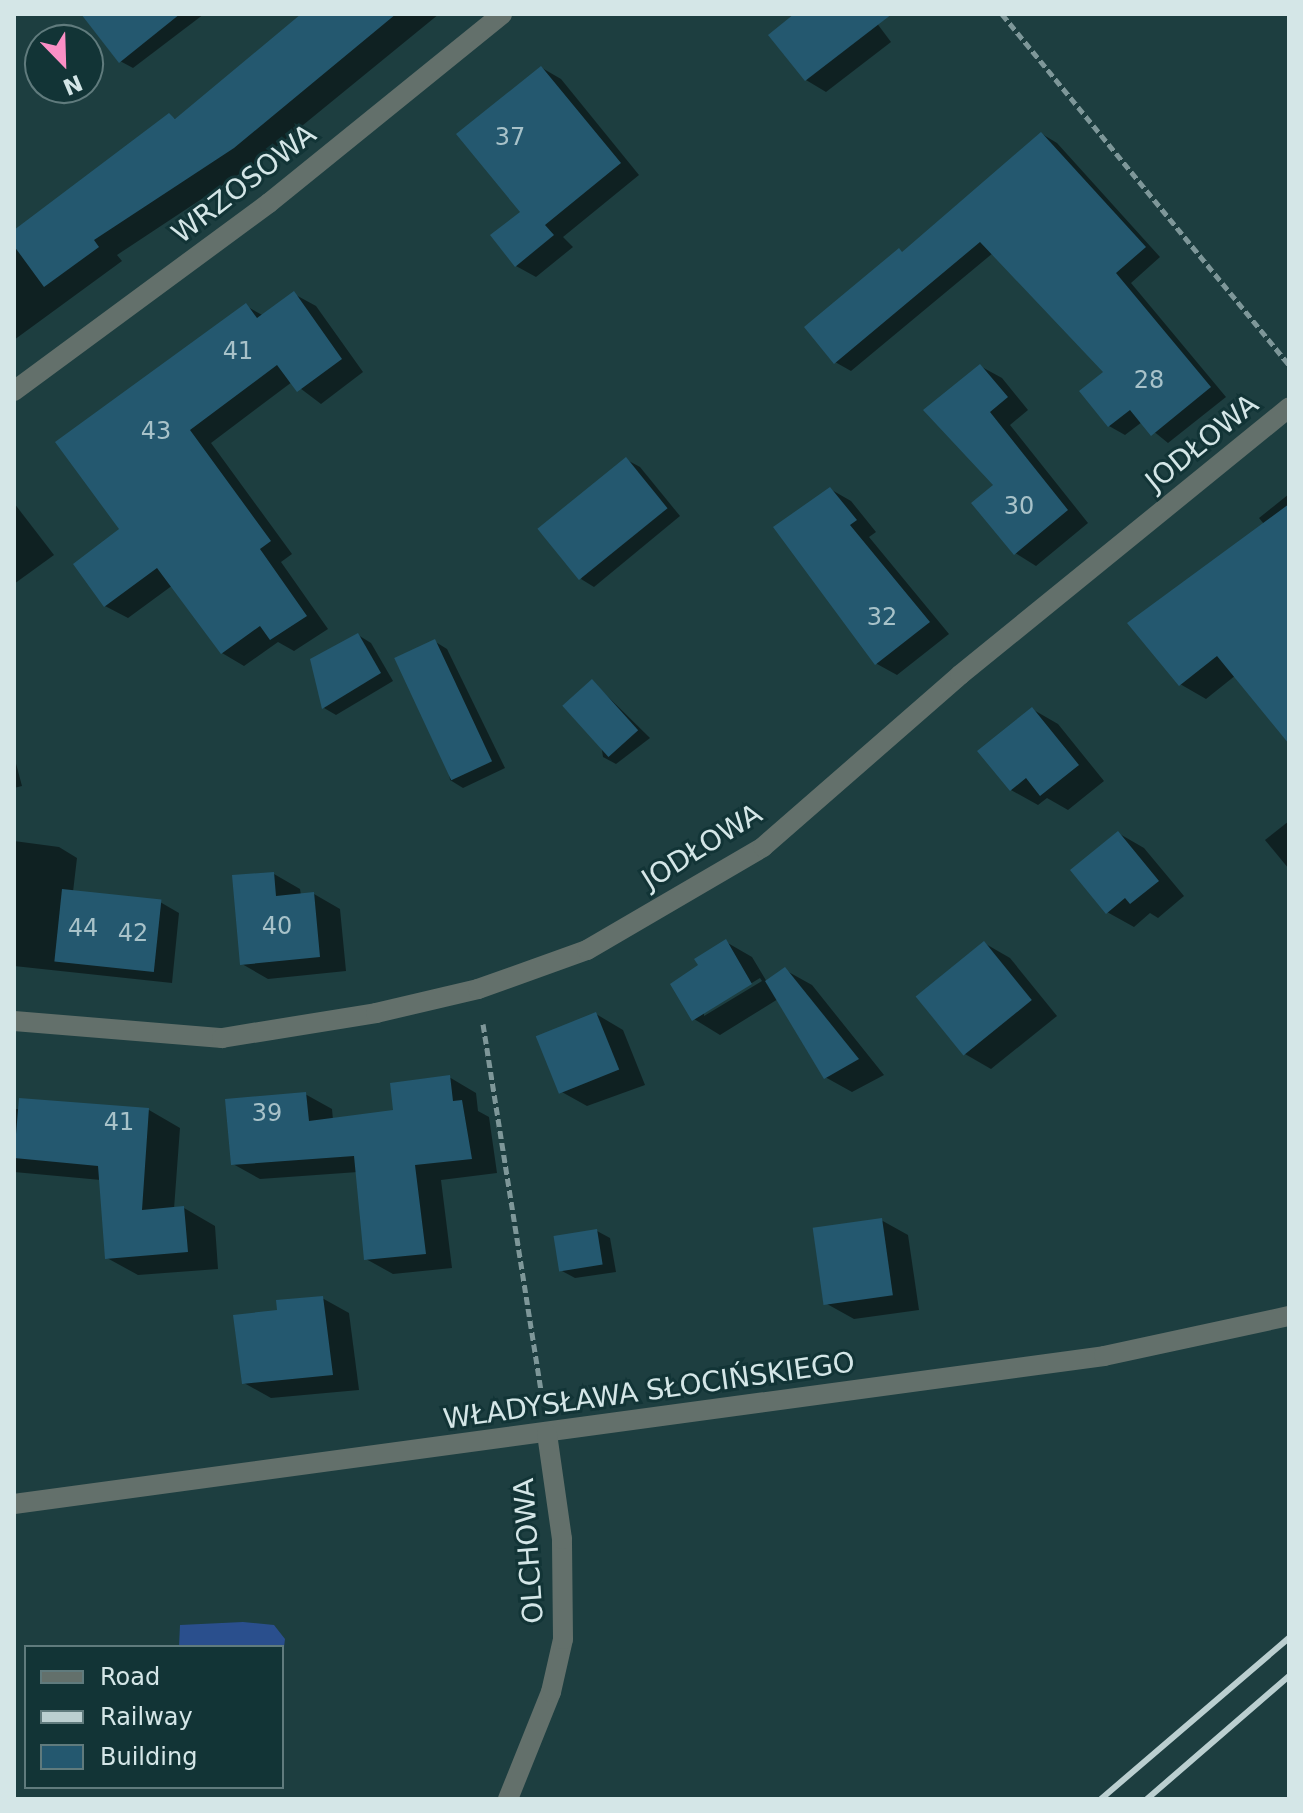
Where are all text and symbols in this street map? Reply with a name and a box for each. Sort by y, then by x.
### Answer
north arrow [24,24,104,104]
text: N [59,70,86,100]
street label: WRZOSOWA [165,117,323,251]
house number: 37 [495,124,525,152]
house number: 41 [223,338,253,366]
house number: 28 [1134,367,1164,395]
street label: JODŁOWA [1139,387,1265,499]
house number: 43 [141,418,171,446]
house number: 30 [1004,493,1034,521]
house number: 32 [867,604,897,632]
street label: JODŁOWA [636,797,768,897]
house number: 40 [262,913,292,941]
house number: 44 [68,915,98,943]
house number: 42 [118,920,148,948]
house number: 39 [252,1100,282,1128]
house number: 41 [104,1109,134,1137]
street label: WŁADYSŁAWA SŁOCIŃSKIEGO [441,1345,857,1437]
street label: OLCHOWA [507,1477,551,1625]
legend [24,1645,284,1789]
text: Road [100,1663,160,1691]
text: Railway [100,1703,193,1731]
text: Building [100,1743,197,1771]

